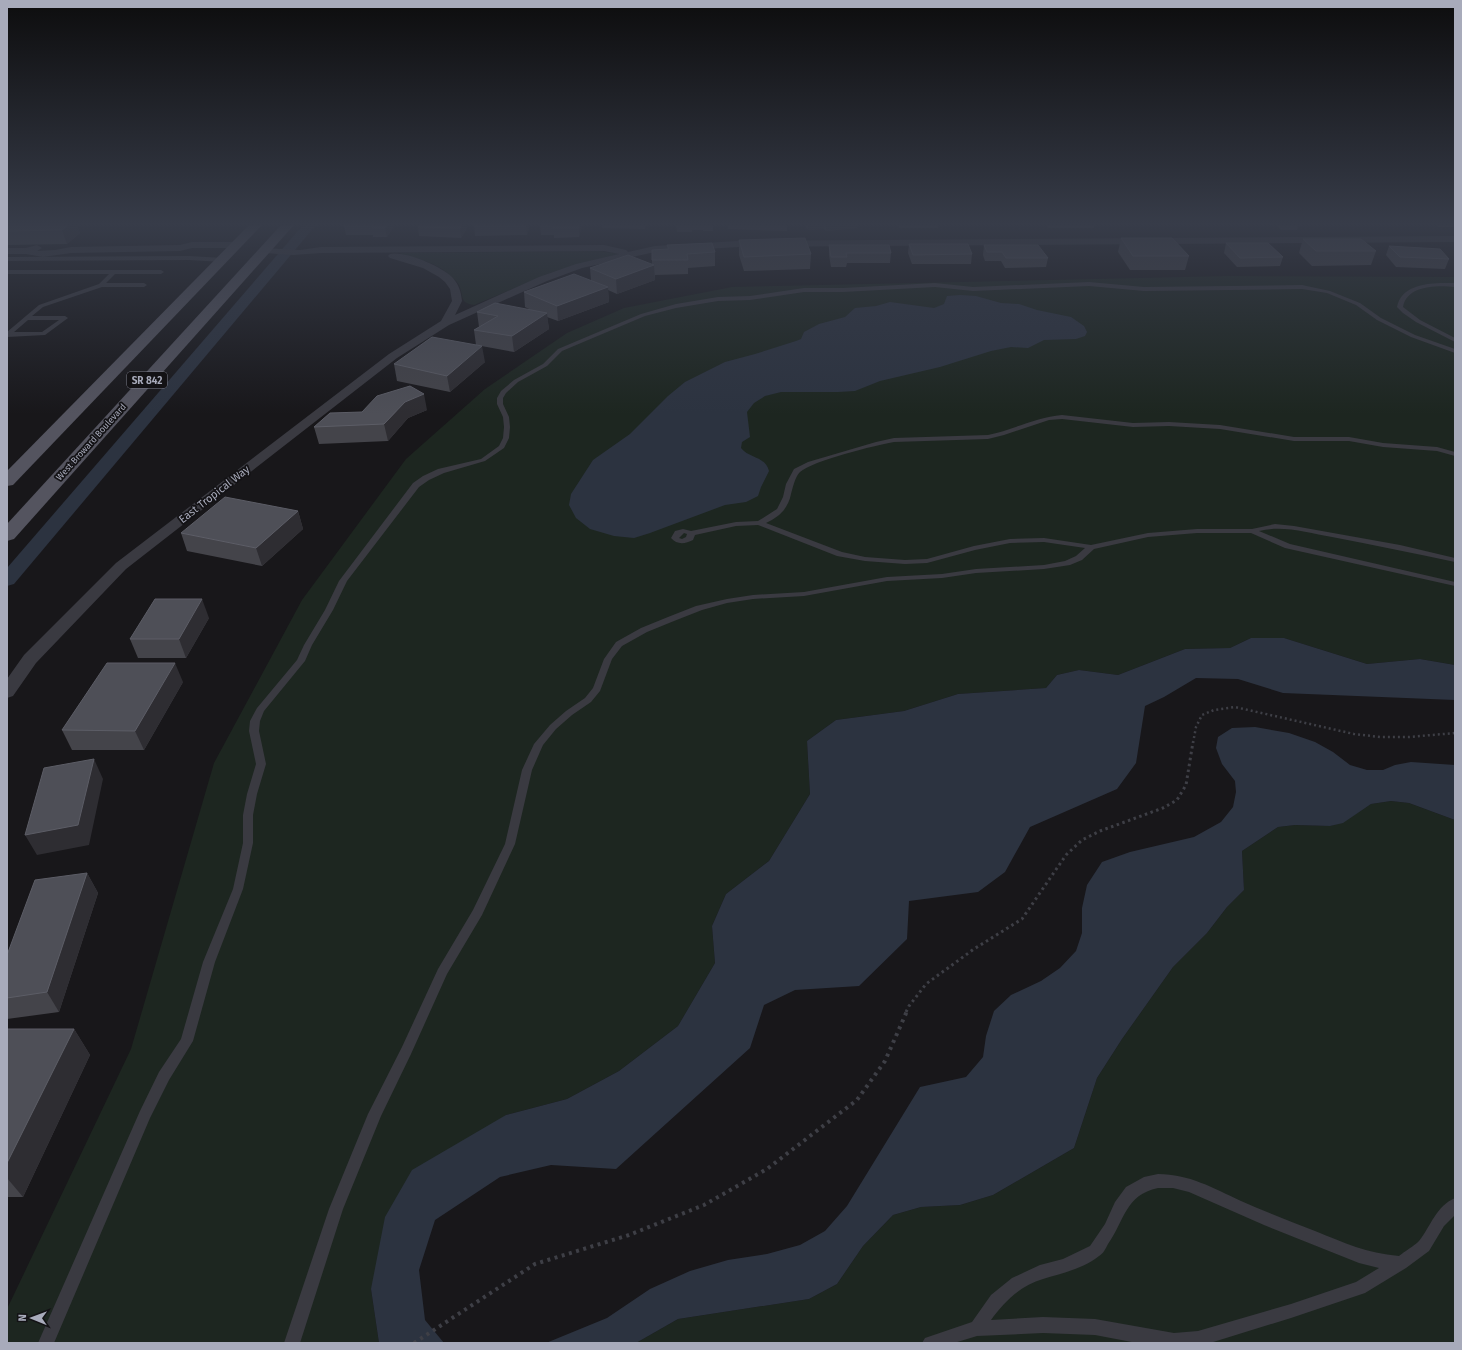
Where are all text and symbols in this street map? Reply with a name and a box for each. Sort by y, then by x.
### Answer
road number: SR 842 [127,372,167,388]
street label: West Broward Boulevard [54,402,128,482]
street label: East Tropical Way [176,462,253,526]
north arrow [12,1298,52,1338]
text: N [16,1314,29,1322]

